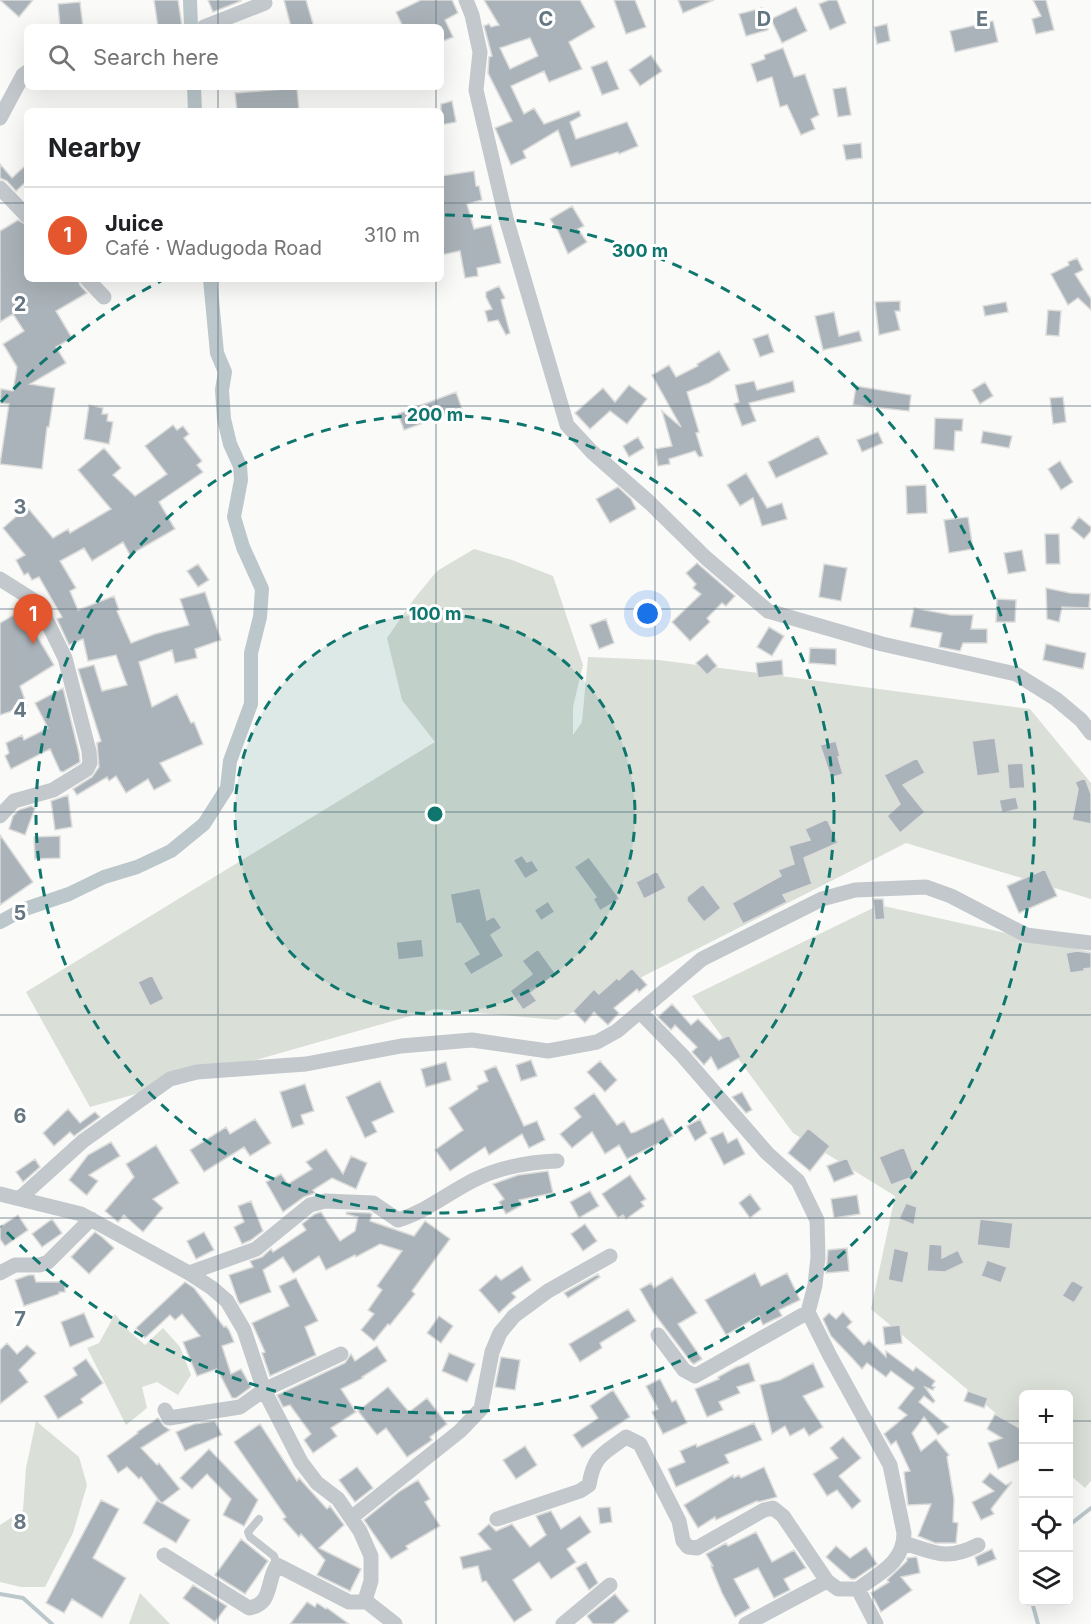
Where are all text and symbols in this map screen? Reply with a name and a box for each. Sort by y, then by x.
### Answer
text: C [539,7,553,31]
text: D [757,7,771,31]
text: E [976,7,988,31]
search box [24,24,444,90]
icon: search [45,41,78,74]
text: Search here [93,44,219,70]
text: Nearby [48,132,141,163]
text: Juice [105,210,164,236]
text: 1 [63,223,72,247]
text: 310 m [364,223,420,247]
text: Café · Wadugoda Road [105,236,322,260]
text: 300 m [612,240,668,261]
text: 2 [14,292,26,316]
text: 200 m [407,404,463,425]
text: 3 [14,495,26,519]
pin: 1 [14,594,52,644]
your location [633,599,662,628]
text: 100 m [409,603,461,624]
text: 4 [13,698,27,722]
centre of rings [425,804,445,824]
text: 5 [14,901,26,925]
text: 6 [14,1104,27,1128]
text: 7 [14,1307,26,1331]
map controls [1019,1390,1073,1606]
button: + [1019,1390,1073,1444]
button: − [1019,1444,1073,1498]
button: locate [1019,1498,1073,1552]
text: 8 [13,1510,27,1534]
button: layers [1019,1552,1073,1606]

